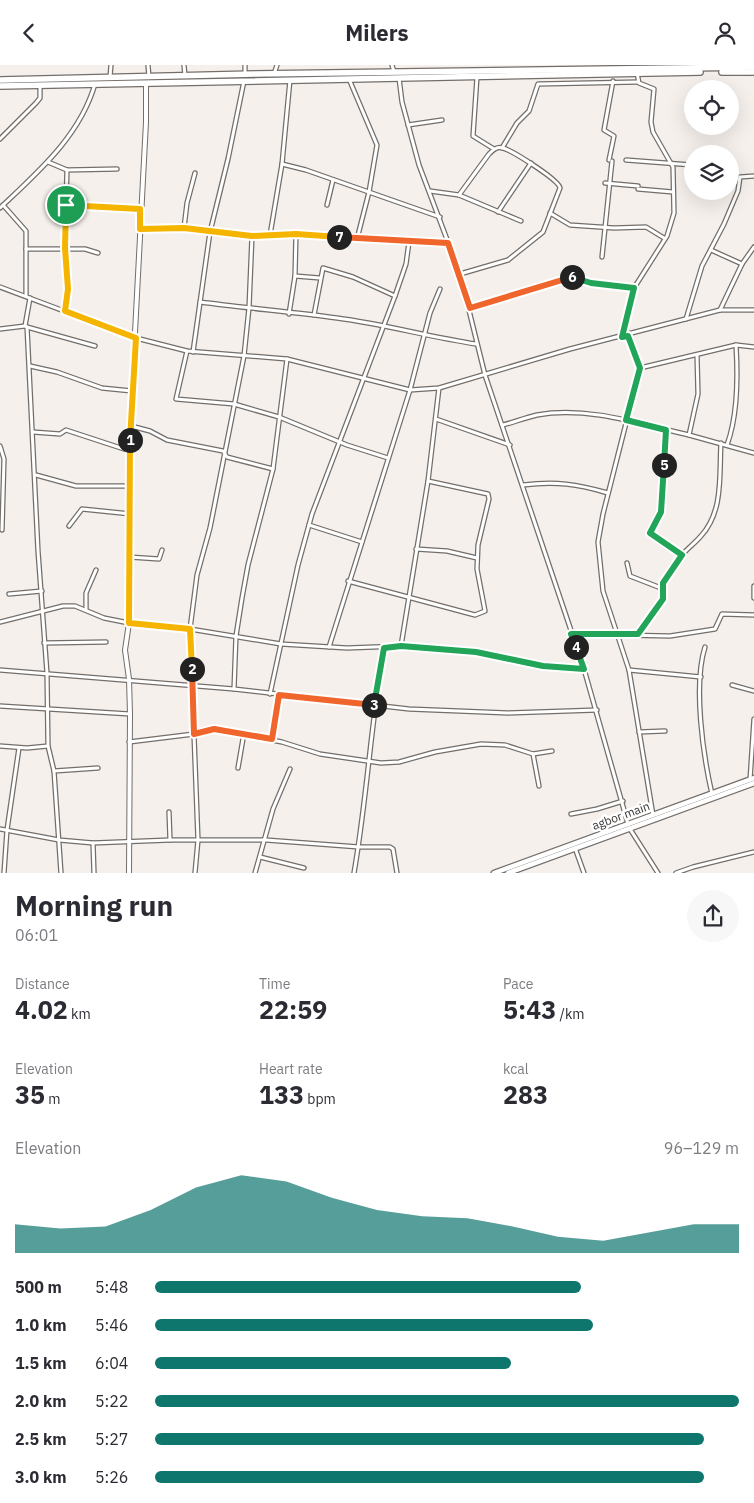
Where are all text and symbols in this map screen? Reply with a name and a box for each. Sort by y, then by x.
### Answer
text: Milers [345,18,409,47]
icon: back [15,19,43,47]
icon: person [711,19,739,47]
map controls [684,80,739,200]
button: locate [684,80,739,135]
button: layers [684,145,739,200]
pin [45,184,87,226]
icon: arrive [52,191,80,219]
pin: 7 [326,225,352,249]
text: 7 [335,228,344,246]
pin: 6 [560,265,584,289]
text: 6 [568,268,577,286]
pin: 1 [118,427,142,453]
text: 1 [126,431,135,449]
pin: 5 [652,453,676,477]
text: 5 [660,456,669,474]
pin: 4 [564,635,588,659]
text: 4 [572,638,581,656]
pin: 2 [180,657,204,681]
text: 2 [188,660,197,678]
pin: 3 [362,693,386,717]
text: 3 [370,696,379,714]
street label: agbor main [590,798,652,833]
text: Morning run [15,887,173,924]
button: share [687,890,739,942]
text: 06:01 [15,925,58,945]
text: Distance [15,975,70,993]
text: Time [259,975,290,993]
text: Pace [503,975,533,993]
text: 4.02 [15,993,68,1026]
text: 22:59 [259,993,327,1026]
text: 5:43 [503,993,556,1026]
text: km [68,1005,91,1023]
text: /km [556,1005,585,1023]
text: Elevation [15,1060,73,1078]
text: Heart rate [259,1060,323,1078]
text: kcal [503,1060,528,1078]
text: 35 [15,1078,45,1111]
text: 133 [259,1078,304,1111]
text: 283 [503,1078,548,1111]
text: m [45,1090,61,1108]
text: bpm [304,1090,336,1108]
text: Elevation [15,1138,81,1158]
text: 96–129 m [664,1138,739,1158]
text: 500 m [15,1277,62,1297]
text: 5:48 [95,1277,128,1297]
text: 1.0 km [15,1315,66,1335]
text: 5:46 [95,1315,128,1335]
text: 1.5 km [15,1353,66,1373]
text: 6:04 [95,1353,128,1373]
text: 2.0 km [15,1391,66,1411]
text: 5:22 [95,1391,128,1411]
text: 2.5 km [15,1429,66,1449]
text: 5:27 [95,1429,128,1449]
text: 3.0 km [15,1467,66,1487]
text: 5:26 [95,1467,128,1487]

